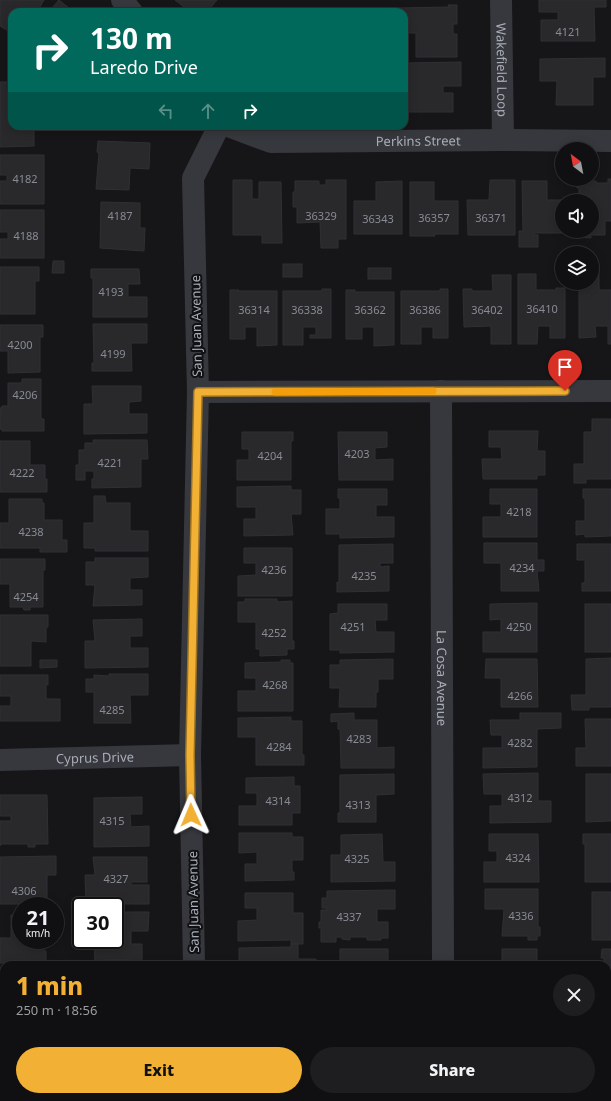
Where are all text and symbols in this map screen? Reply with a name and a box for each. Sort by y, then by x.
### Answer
text: 130 m [90,19,173,57]
street label: Wakefield Loop [492,23,512,117]
icon: right [24,24,76,76]
house number: 4121 [555,24,581,39]
text: Laredo Drive [90,55,198,79]
icon: left [155,100,177,122]
icon: ahead [197,100,219,122]
icon: right [239,100,261,122]
street label: Perkins Street [376,131,461,150]
north arrow [555,142,599,186]
map controls [555,142,599,290]
house number: 4182 [12,171,38,186]
button: sound [555,194,599,238]
house number: 4187 [107,208,133,223]
house number: 36329 [305,208,337,223]
house number: 36357 [418,210,450,225]
house number: 36371 [475,210,507,225]
house number: 36343 [362,211,394,226]
house number: 4188 [13,228,39,243]
button: layers [555,246,599,290]
street label: San Juan Avenue [186,275,206,377]
house number: 4193 [98,284,124,299]
house number: 36410 [526,301,558,316]
house number: 36314 [238,302,270,317]
house number: 36338 [291,302,323,317]
house number: 36362 [354,302,386,317]
house number: 36386 [409,302,441,317]
house number: 36402 [471,302,503,317]
house number: 4200 [7,337,33,352]
house number: 4199 [100,346,126,361]
pin [548,350,582,391]
icon: arrive [554,356,576,378]
house number: 4206 [12,387,38,402]
house number: 4203 [344,446,370,461]
house number: 4204 [257,448,283,463]
house number: 4221 [97,455,123,470]
house number: 4222 [9,465,35,480]
house number: 4218 [506,504,532,519]
house number: 4238 [18,524,44,539]
house number: 4234 [509,560,535,575]
house number: 4236 [261,562,287,577]
house number: 4235 [351,568,377,583]
house number: 4254 [13,589,39,604]
house number: 4251 [340,619,366,634]
house number: 4250 [506,619,532,634]
house number: 4252 [261,625,287,640]
street label: La Cosa Avenue [433,630,451,726]
house number: 4268 [262,677,288,692]
house number: 4266 [507,688,533,703]
house number: 4285 [99,702,125,717]
house number: 4283 [346,731,372,746]
house number: 4282 [507,735,533,750]
house number: 4284 [266,739,292,754]
street label: Cyprus Drive [56,747,134,768]
house number: 4312 [507,790,533,805]
house number: 4314 [265,793,291,808]
position arrow [170,794,212,836]
house number: 4313 [345,797,371,812]
house number: 4315 [99,813,125,828]
house number: 4324 [505,850,531,865]
street label: San Juan Avenue [183,851,203,953]
house number: 4325 [344,851,370,866]
house number: 4327 [103,871,129,886]
house number: 4306 [11,883,37,898]
speed limit sign: 30 [72,897,124,949]
text: 21 [27,904,49,931]
house number: 4336 [508,908,534,923]
house number: 4337 [336,909,362,924]
text: km/h [26,926,50,940]
text: 1 min [16,969,83,1002]
button: close [553,974,595,1016]
text: 250 m · 18:56 [16,1001,97,1019]
button: Exit [16,1047,302,1093]
button: Share [310,1047,595,1093]

